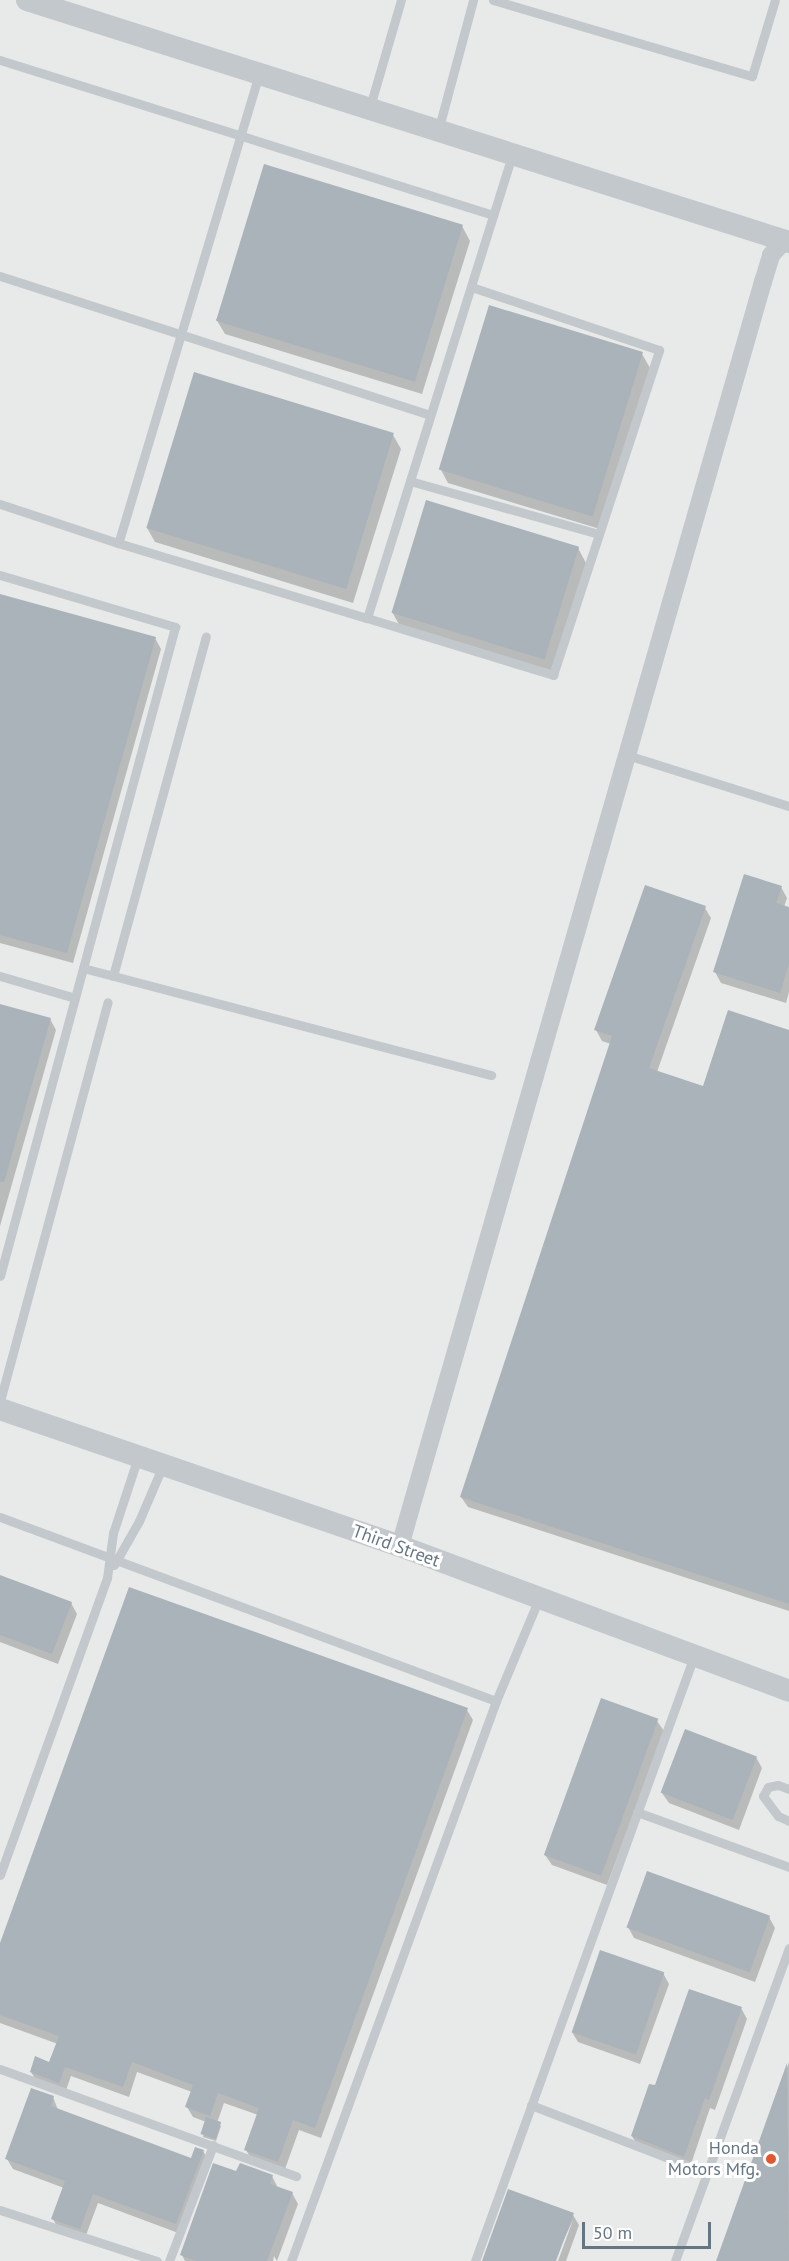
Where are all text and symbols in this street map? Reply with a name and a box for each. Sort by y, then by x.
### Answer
street label: Third Street [349,1520,443,1572]
place label: Honda Motors Mfg. [668,2138,759,2180]
marker: Honda Motors Mfg. [764,2152,778,2166]
scale bar [585,2210,714,2248]
text: 50 m [593,2221,632,2244]

